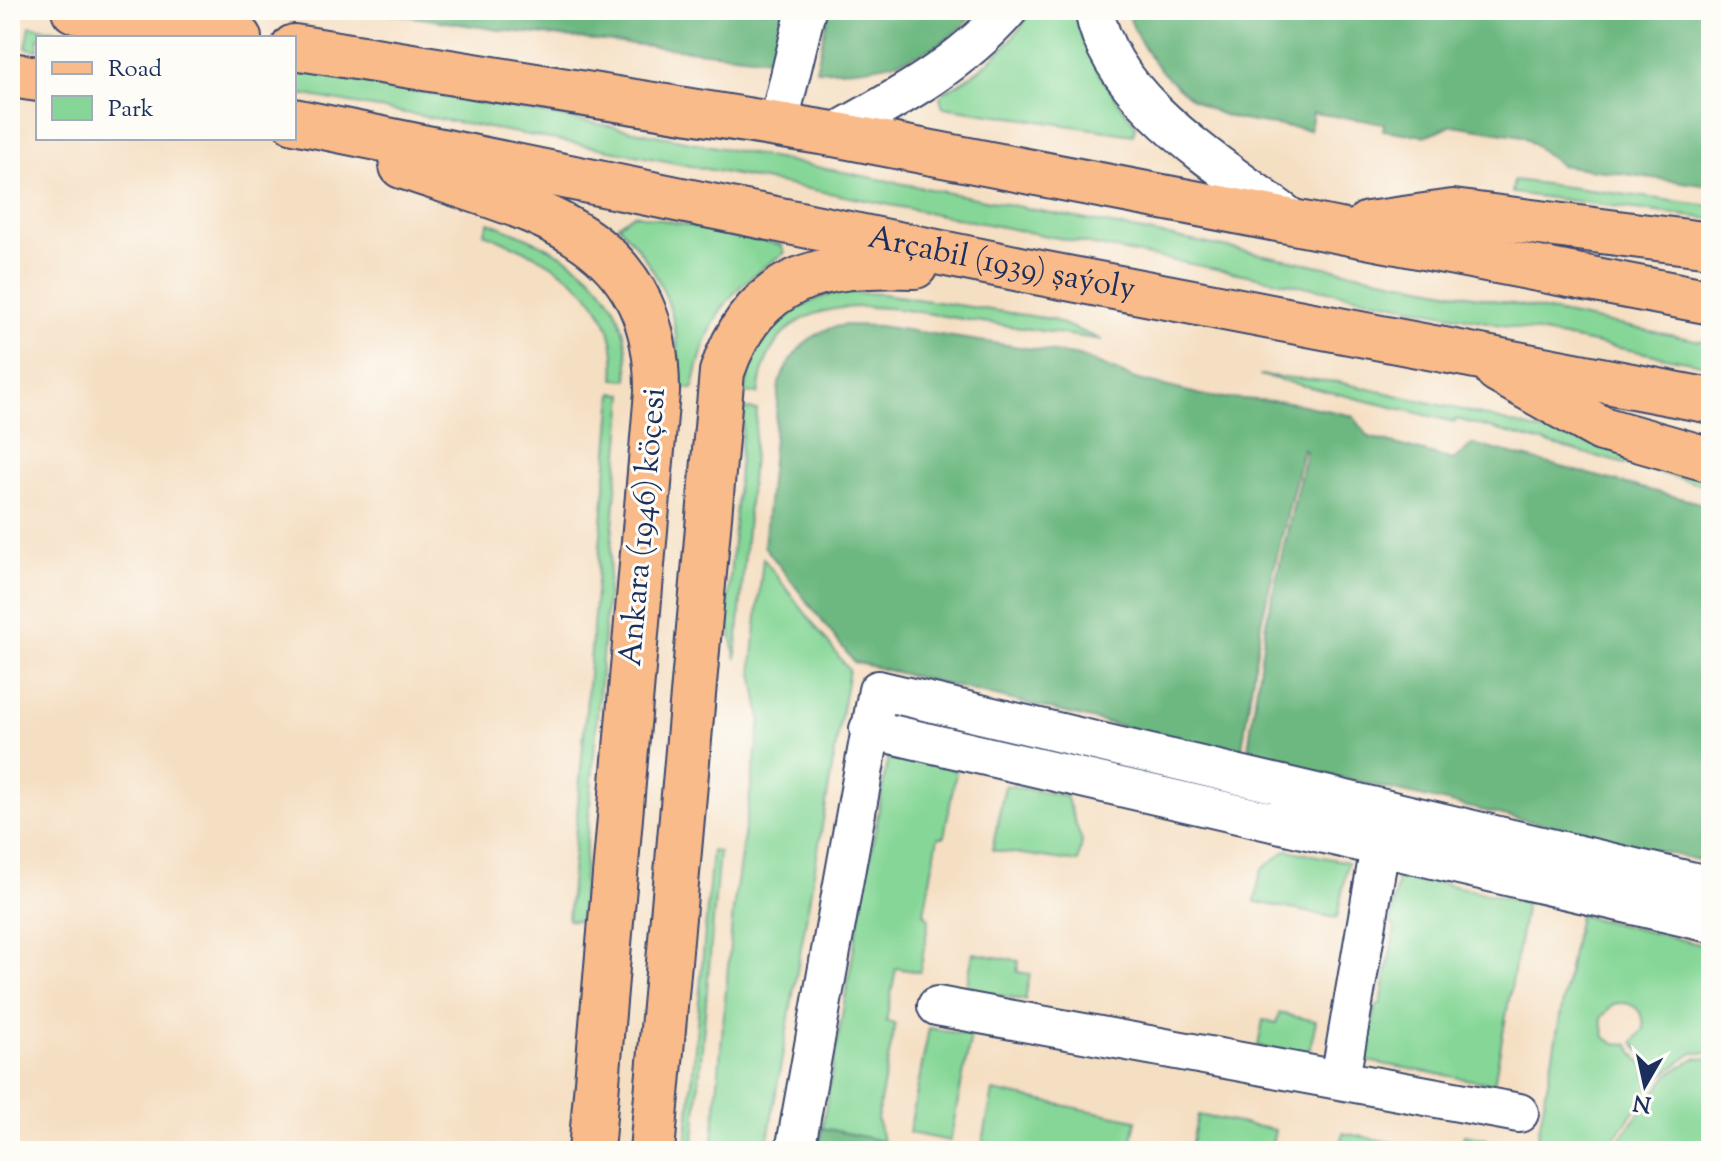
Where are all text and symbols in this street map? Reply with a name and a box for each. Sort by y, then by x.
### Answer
legend [36,36,296,140]
text: Road [108,53,162,87]
text: Park [108,93,154,127]
street label: Arçabil (1939) şaýoly [864,216,1139,314]
street label: Ankara (1946) köçesi [609,386,679,668]
north arrow [1605,1045,1685,1125]
text: N [1631,1085,1654,1119]

